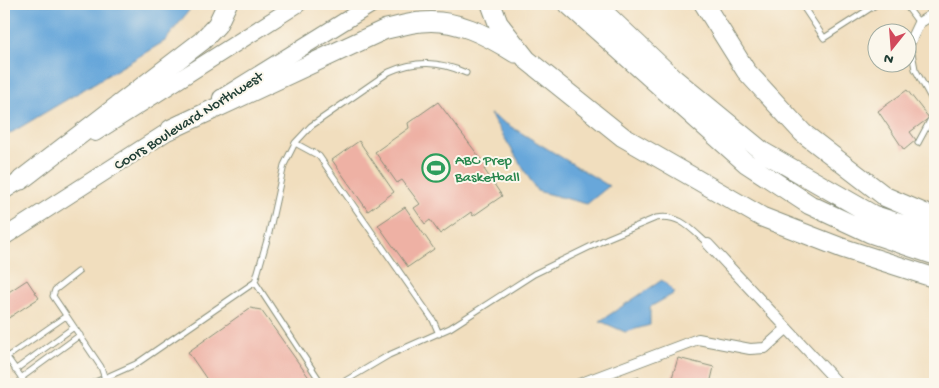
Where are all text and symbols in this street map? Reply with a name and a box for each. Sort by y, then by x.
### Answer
north arrow [866,22,916,72]
text: N [882,49,896,68]
street label: Coors Boulevard Northwest [111,67,268,175]
place label: ABC Prep Basketball [454,152,520,187]
sports icon: ABC Prep Basketball [421,153,451,183]

